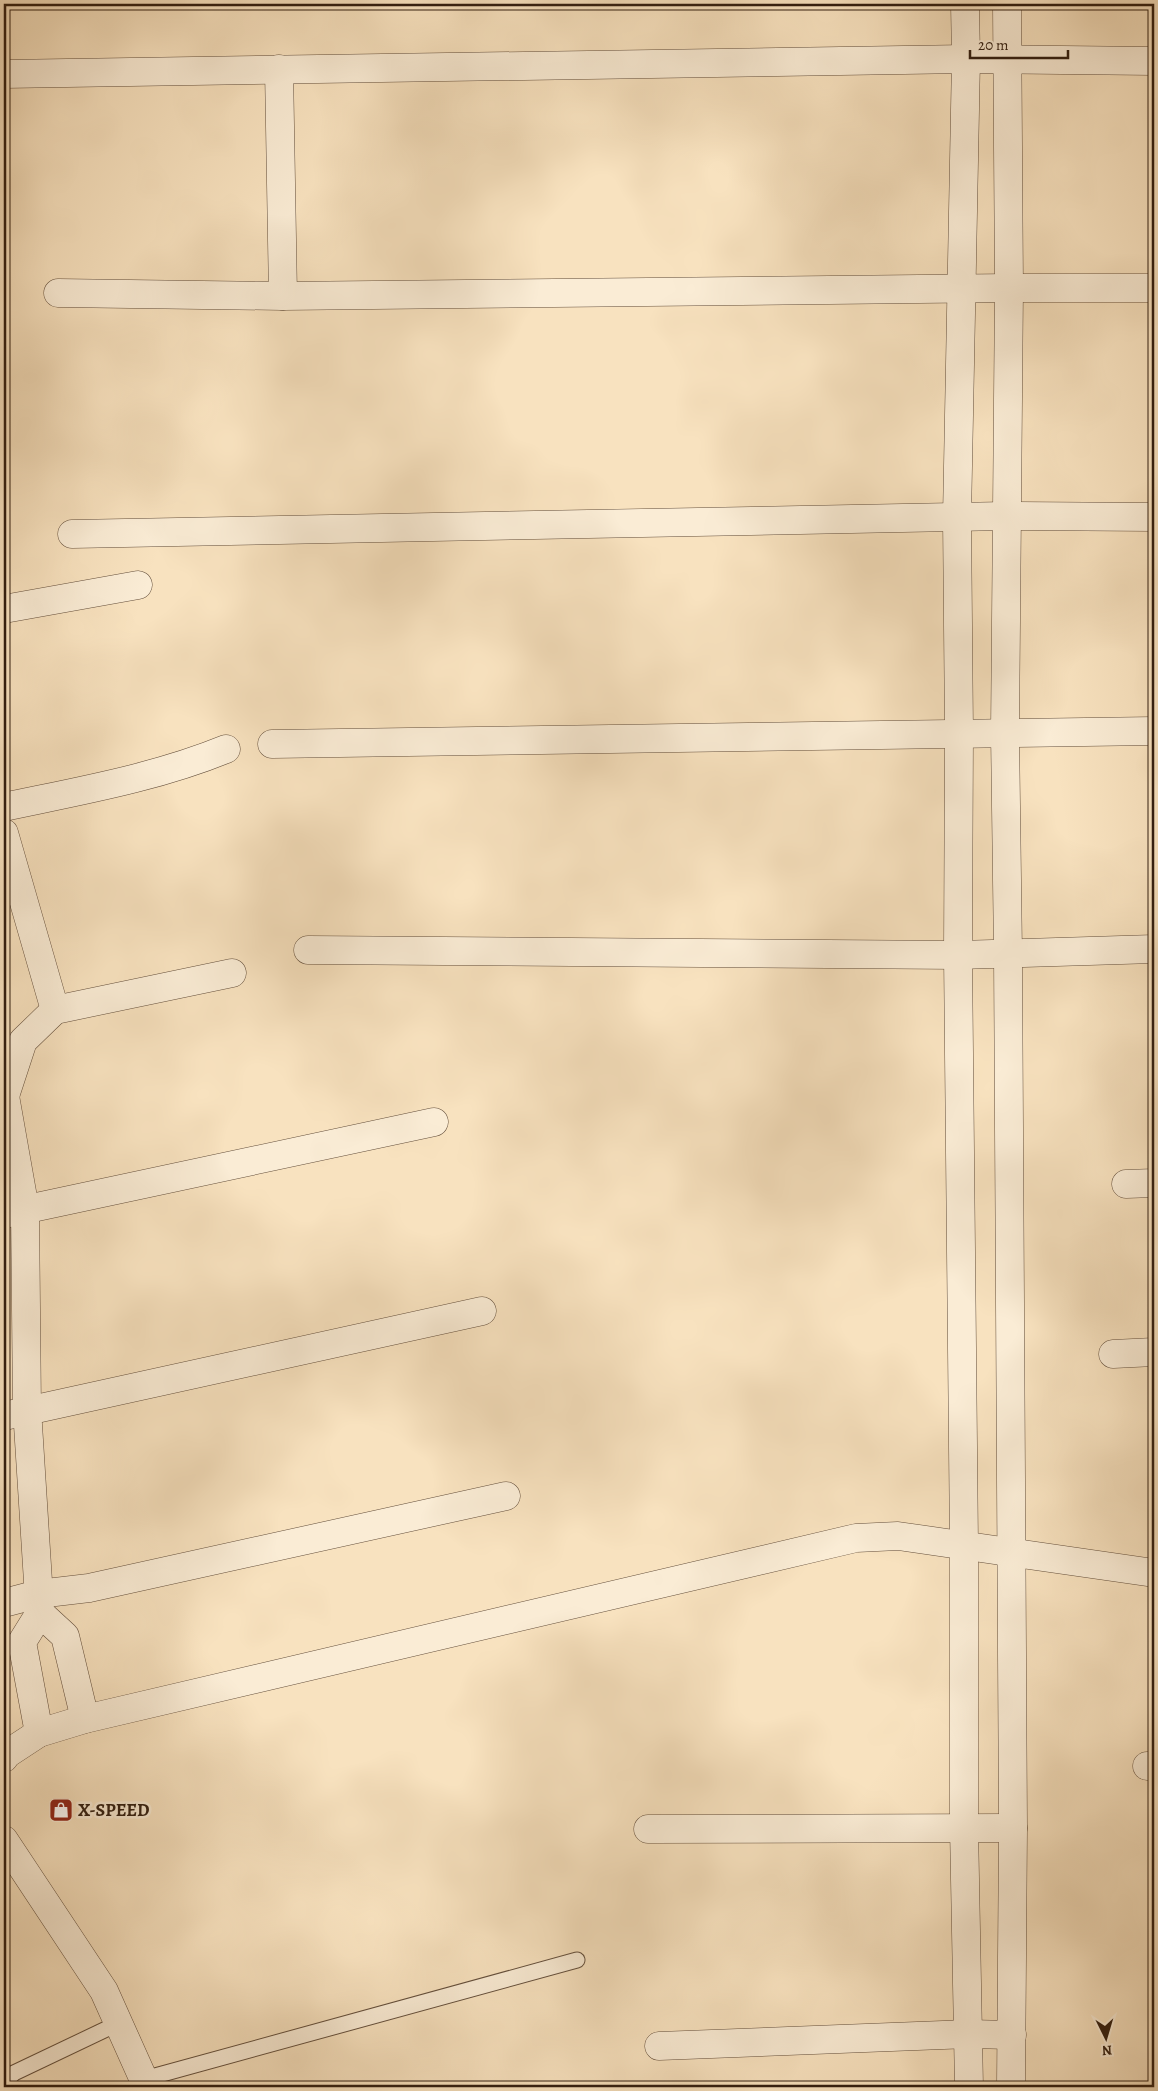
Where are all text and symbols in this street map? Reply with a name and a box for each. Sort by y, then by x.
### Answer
scale bar [970,28,1068,60]
text: 20 m [978,35,1009,55]
shop icon: X-SPEED [48,1797,74,1823]
place label: X-SPEED [78,1798,150,1822]
north arrow [1080,2014,1130,2064]
text: N [1101,2041,1113,2060]

